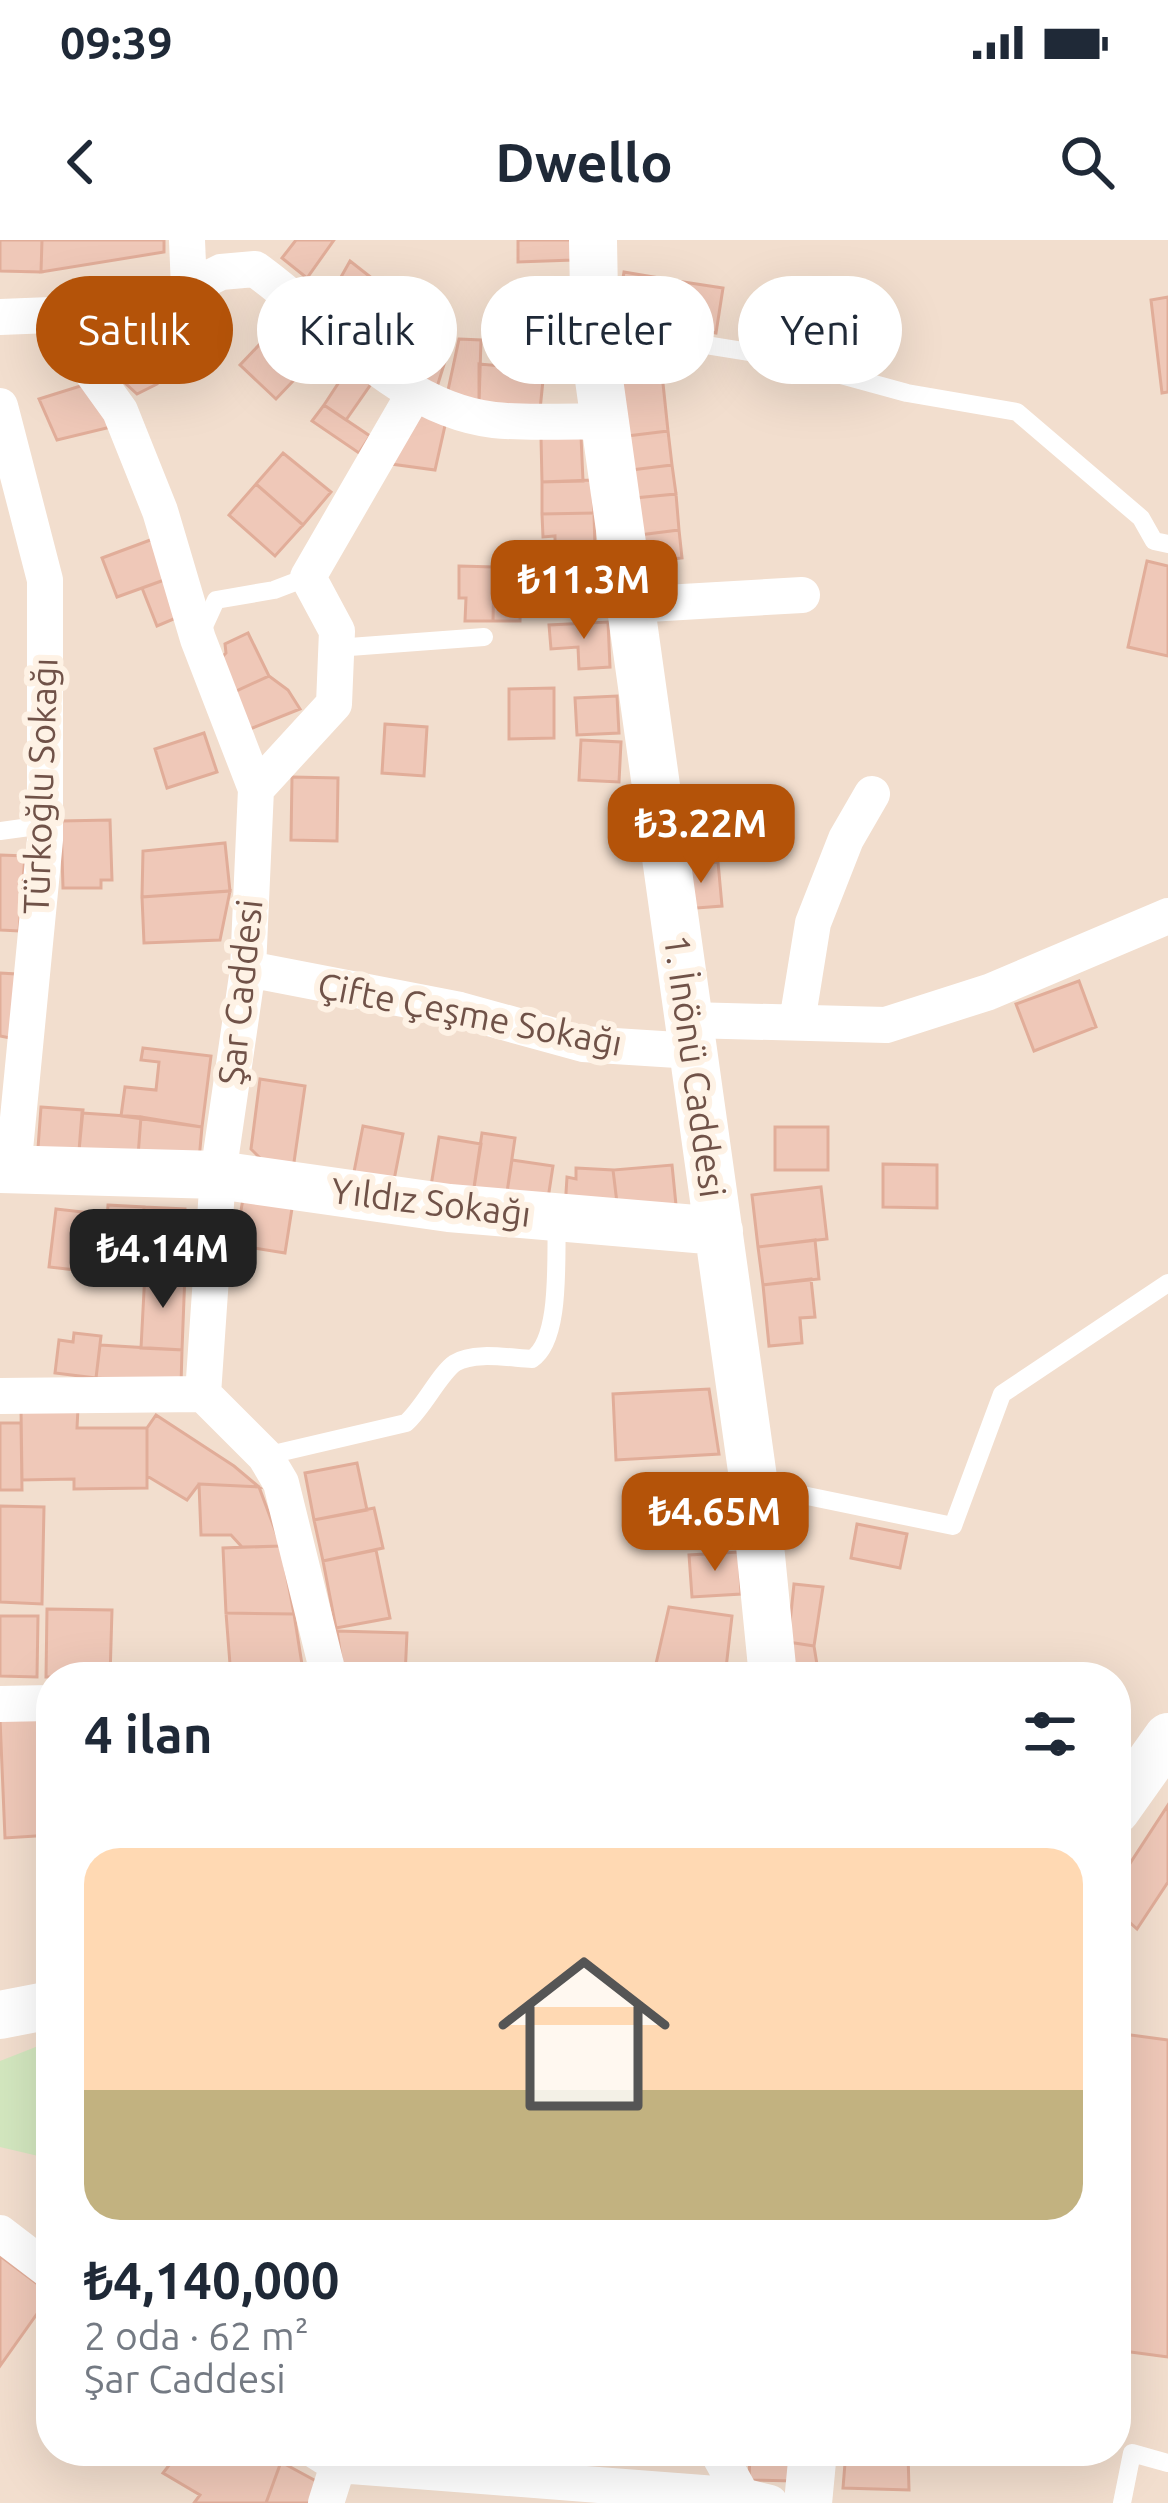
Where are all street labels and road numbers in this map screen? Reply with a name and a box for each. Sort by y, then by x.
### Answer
street label: Türkoğlu Sokağı [15,657,64,915]
street label: Şar Caddesi [209,897,270,1087]
street label: 1. İnönü Caddesi [657,932,734,1200]
street label: Çifte Çeşme Sokağı [314,964,626,1063]
street label: Yıldız Sokağı [329,1169,533,1234]

